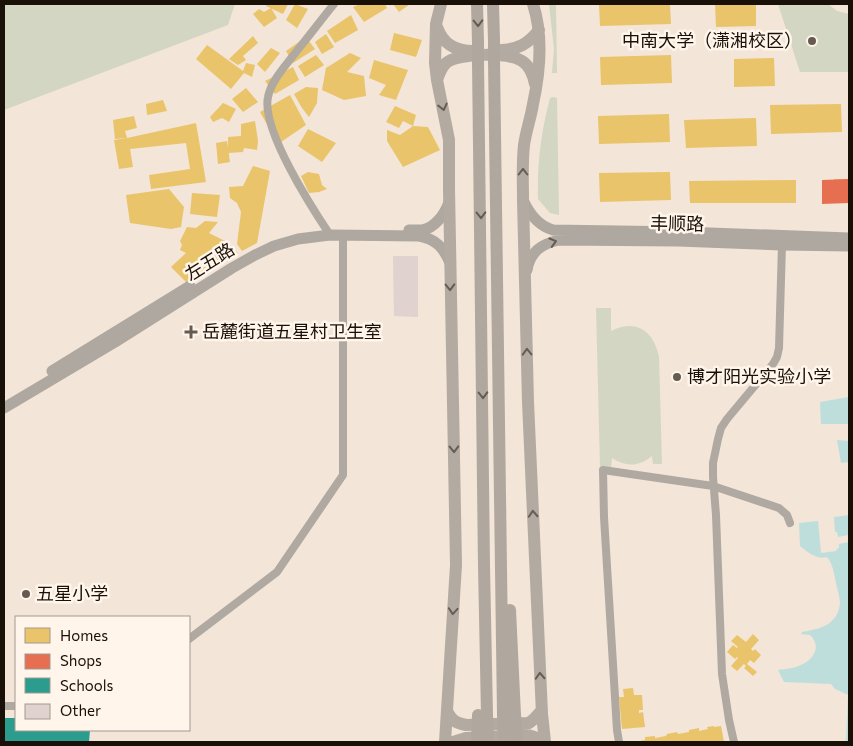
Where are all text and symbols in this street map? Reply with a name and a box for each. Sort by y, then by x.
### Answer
one-way arrow [472,19,483,27]
place label: 中南大学（潇湘校区） [622,29,802,51]
marker: 中南大学（潇湘校区） [806,35,818,47]
one-way arrow [437,103,448,112]
one-way arrow [518,167,528,175]
one-way arrow [476,211,486,219]
street label: 丰顺路 [650,212,704,234]
street label: 左五路 [181,238,238,285]
one-way arrow [548,238,557,248]
one-way arrow [445,283,455,291]
place label: 岳麓街道五星村卫生室 [202,320,382,342]
marker: 岳麓街道五星村卫生室 [184,325,198,339]
one-way arrow [522,347,532,355]
place label: 博才阳光实验小学 [687,365,831,387]
marker: 博才阳光实验小学 [671,371,683,383]
one-way arrow [478,391,488,399]
one-way arrow [449,446,459,453]
one-way arrow [527,510,538,518]
place label: 五星小学 [36,582,108,604]
marker: 五星小学 [20,588,32,600]
one-way arrow [448,608,459,616]
legend [15,616,190,731]
text: Homes [60,626,108,644]
text: Shops [60,651,102,669]
one-way arrow [535,672,546,680]
text: Schools [60,676,114,694]
text: Other [60,701,101,719]

